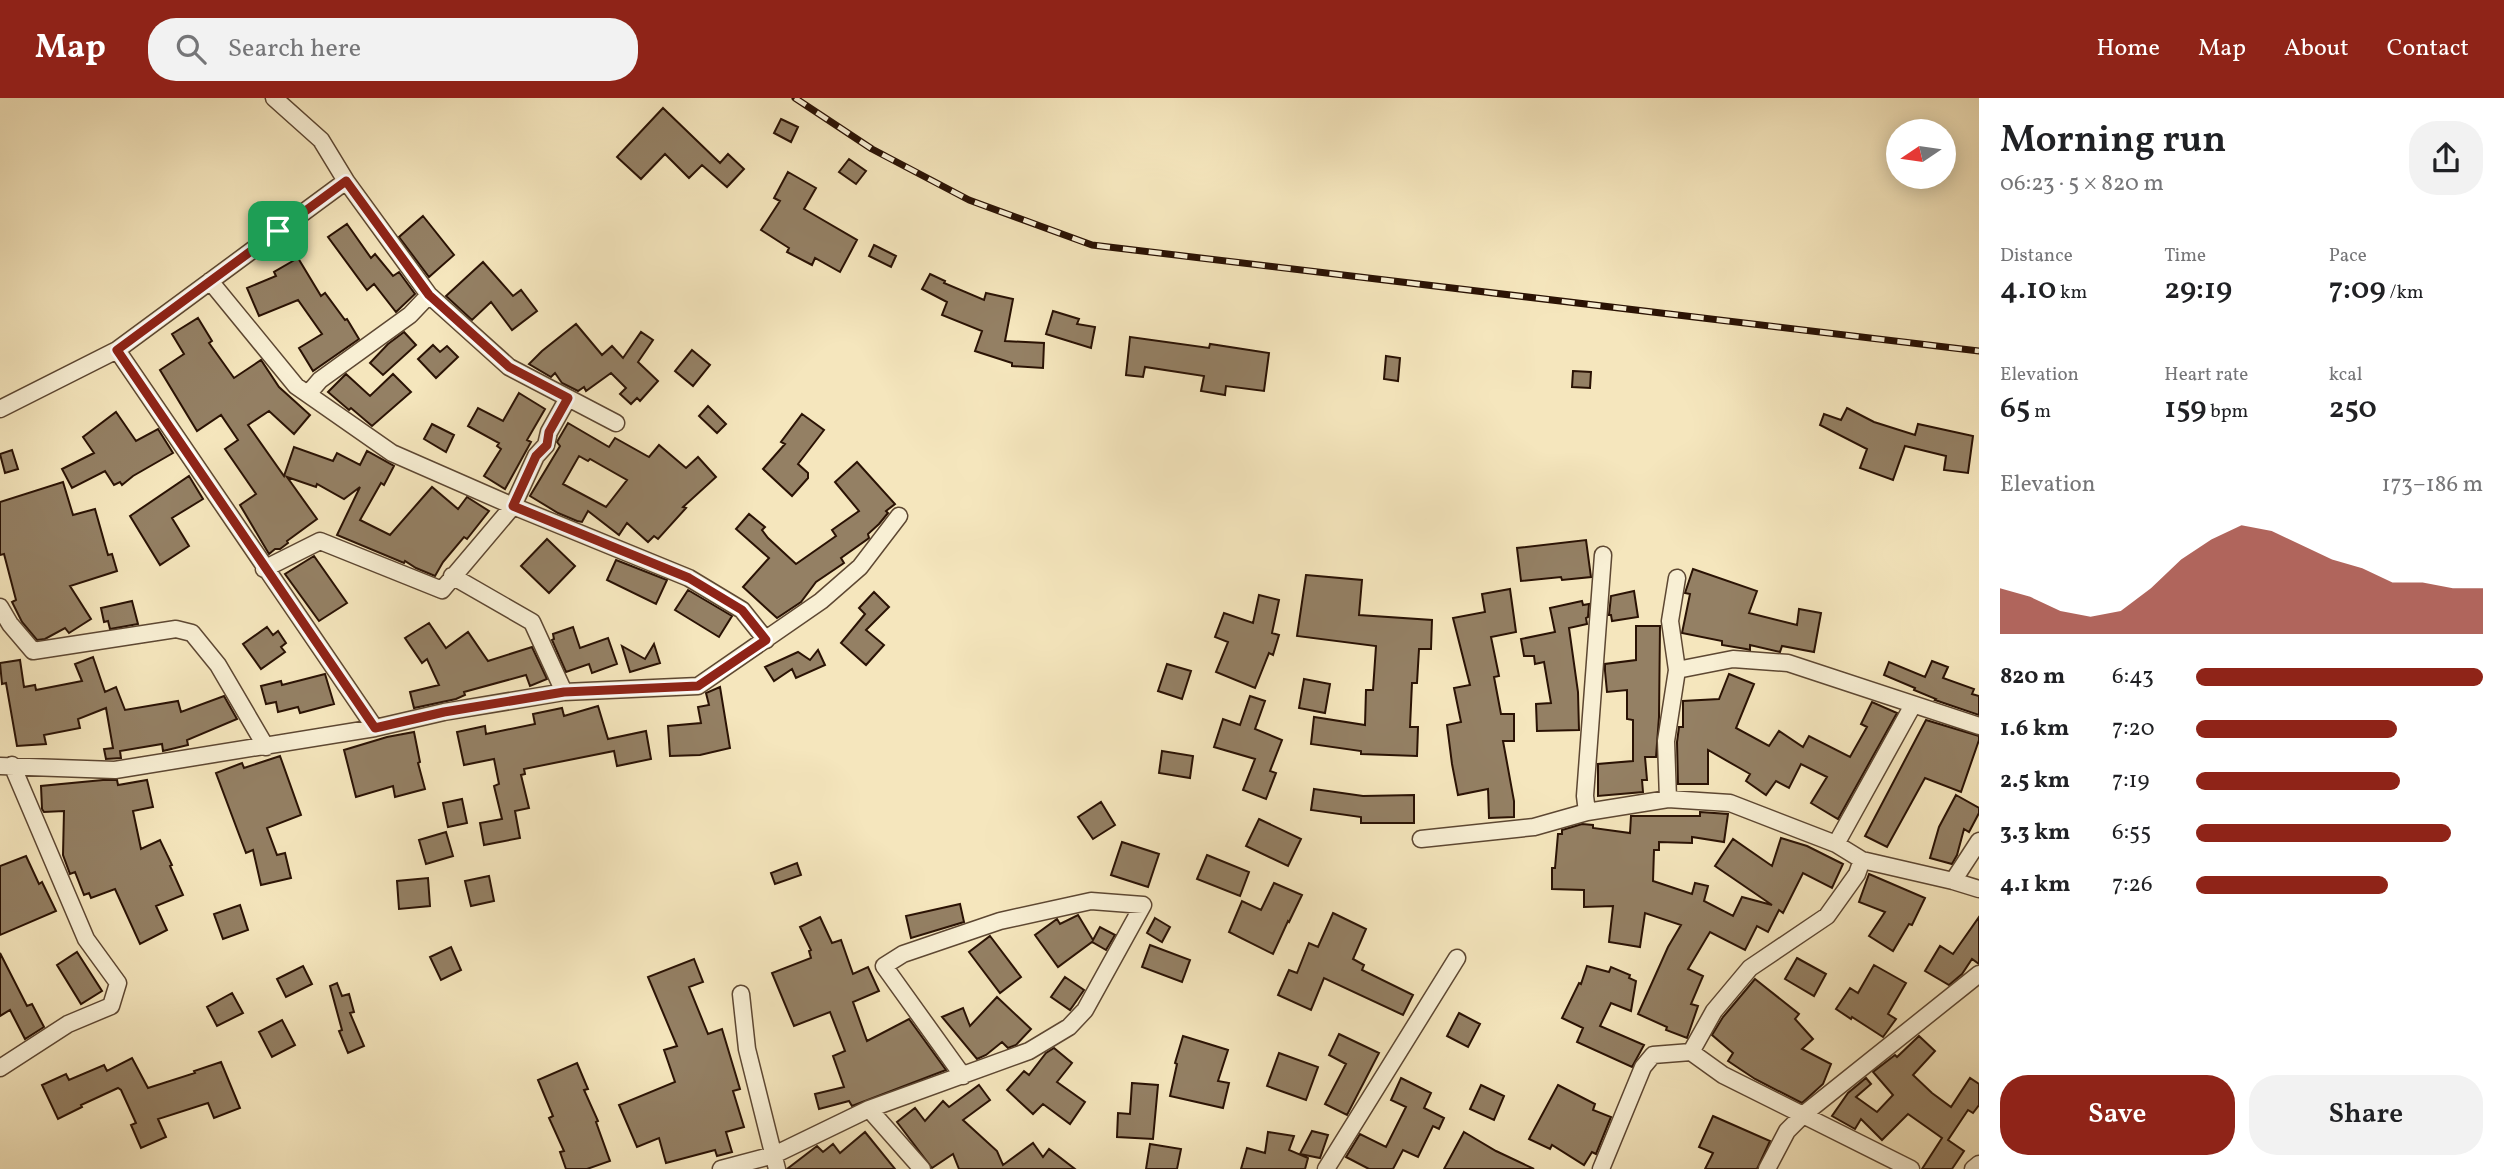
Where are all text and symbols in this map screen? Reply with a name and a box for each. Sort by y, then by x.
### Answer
search box [148,18,638,81]
text: Map [35,26,106,72]
icon: search [172,30,210,68]
text: Search here [228,31,361,67]
text: Home [2096,32,2160,66]
text: Map [2198,32,2246,66]
text: About [2284,32,2349,66]
text: Contact [2387,32,2469,66]
text: Morning run [2000,115,2226,168]
north arrow [1886,119,1956,189]
map controls [1886,119,1956,189]
button: share [2409,121,2483,195]
text: 06:23 · 5 × 820 m [2000,168,2164,200]
pin [248,201,308,261]
icon: arrive [259,212,297,250]
text: Distance [2000,243,2073,269]
text: Time [2164,243,2206,269]
text: Pace [2329,243,2367,269]
text: 4.10 [2000,269,2056,311]
text: 29:19 [2164,269,2232,311]
text: 7:09 [2329,269,2386,311]
text: km [2056,280,2087,306]
text: /km [2386,280,2424,306]
text: Elevation [2000,362,2079,388]
text: Heart rate [2164,362,2248,388]
text: kcal [2329,362,2362,388]
text: 65 [2000,388,2030,430]
text: 159 [2164,388,2206,430]
text: 250 [2329,388,2377,430]
text: m [2030,399,2051,425]
text: bpm [2206,399,2248,425]
text: Elevation [2000,469,2096,501]
text: 173–186 m [2382,469,2483,501]
text: 820 m [2000,661,2065,693]
text: 6:43 [2112,661,2154,693]
text: 1.6 km [2000,713,2069,745]
text: 7:20 [2112,713,2155,745]
text: 2.5 km [2000,765,2070,797]
text: 7:19 [2112,765,2149,797]
text: 3.3 km [2000,817,2070,849]
text: 6:55 [2112,817,2151,849]
text: 4.1 km [2000,869,2071,901]
text: 7:26 [2112,869,2153,901]
button: Save [2000,1075,2235,1155]
button: Share [2249,1075,2483,1155]

